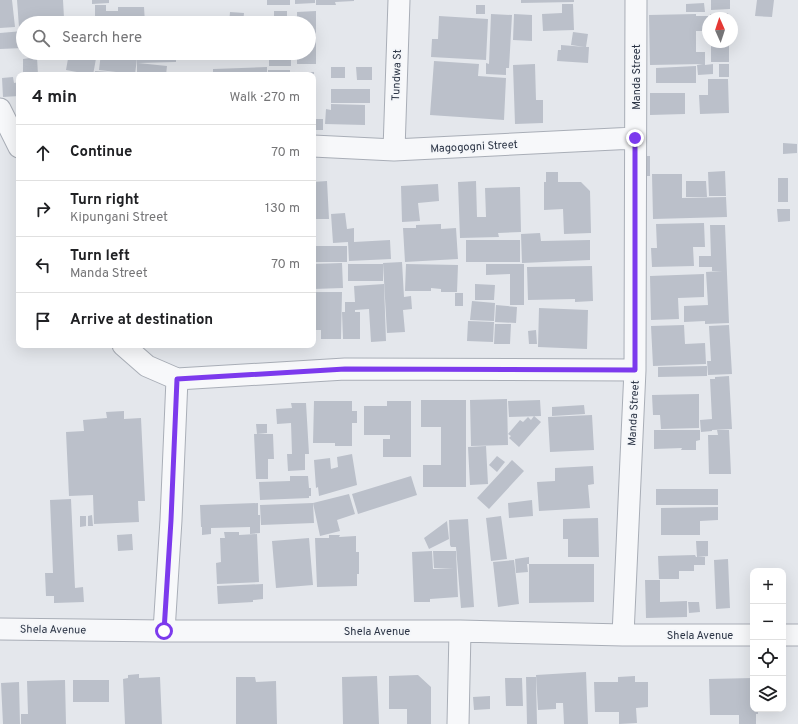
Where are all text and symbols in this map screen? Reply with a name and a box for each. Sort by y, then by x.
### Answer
north arrow [702,12,738,48]
search box [16,16,316,60]
icon: search [30,27,52,49]
text: Search here [62,29,142,48]
street label: Manda Street [630,44,644,110]
street label: Tundwa St [389,49,405,101]
text: 4 min [32,87,77,109]
text: Walk · 270 m [230,90,300,106]
route end [626,129,644,147]
street label: Magogogni Street [430,138,518,156]
icon: ahead [32,142,54,164]
text: Continue [70,143,132,162]
text: 70 m [271,145,300,161]
text: Turn right [70,191,139,210]
icon: right [32,198,54,220]
text: 130 m [265,201,300,217]
text: Kipungani Street [70,210,168,226]
text: Turn left [70,247,130,266]
icon: left [32,254,54,276]
text: 70 m [271,257,300,273]
text: Manda Street [70,266,148,282]
icon: arrive [32,310,54,332]
text: Arrive at destination [70,311,213,330]
street label: Manda Street [625,380,643,446]
map controls [750,568,786,712]
button: + [750,568,786,604]
button: − [750,604,786,640]
street label: Shela Avenue [20,622,86,638]
route start [155,622,173,640]
street label: Shela Avenue [344,625,410,639]
street label: Shela Avenue [667,629,733,643]
button: locate [750,640,786,676]
button: layers [750,676,786,712]

